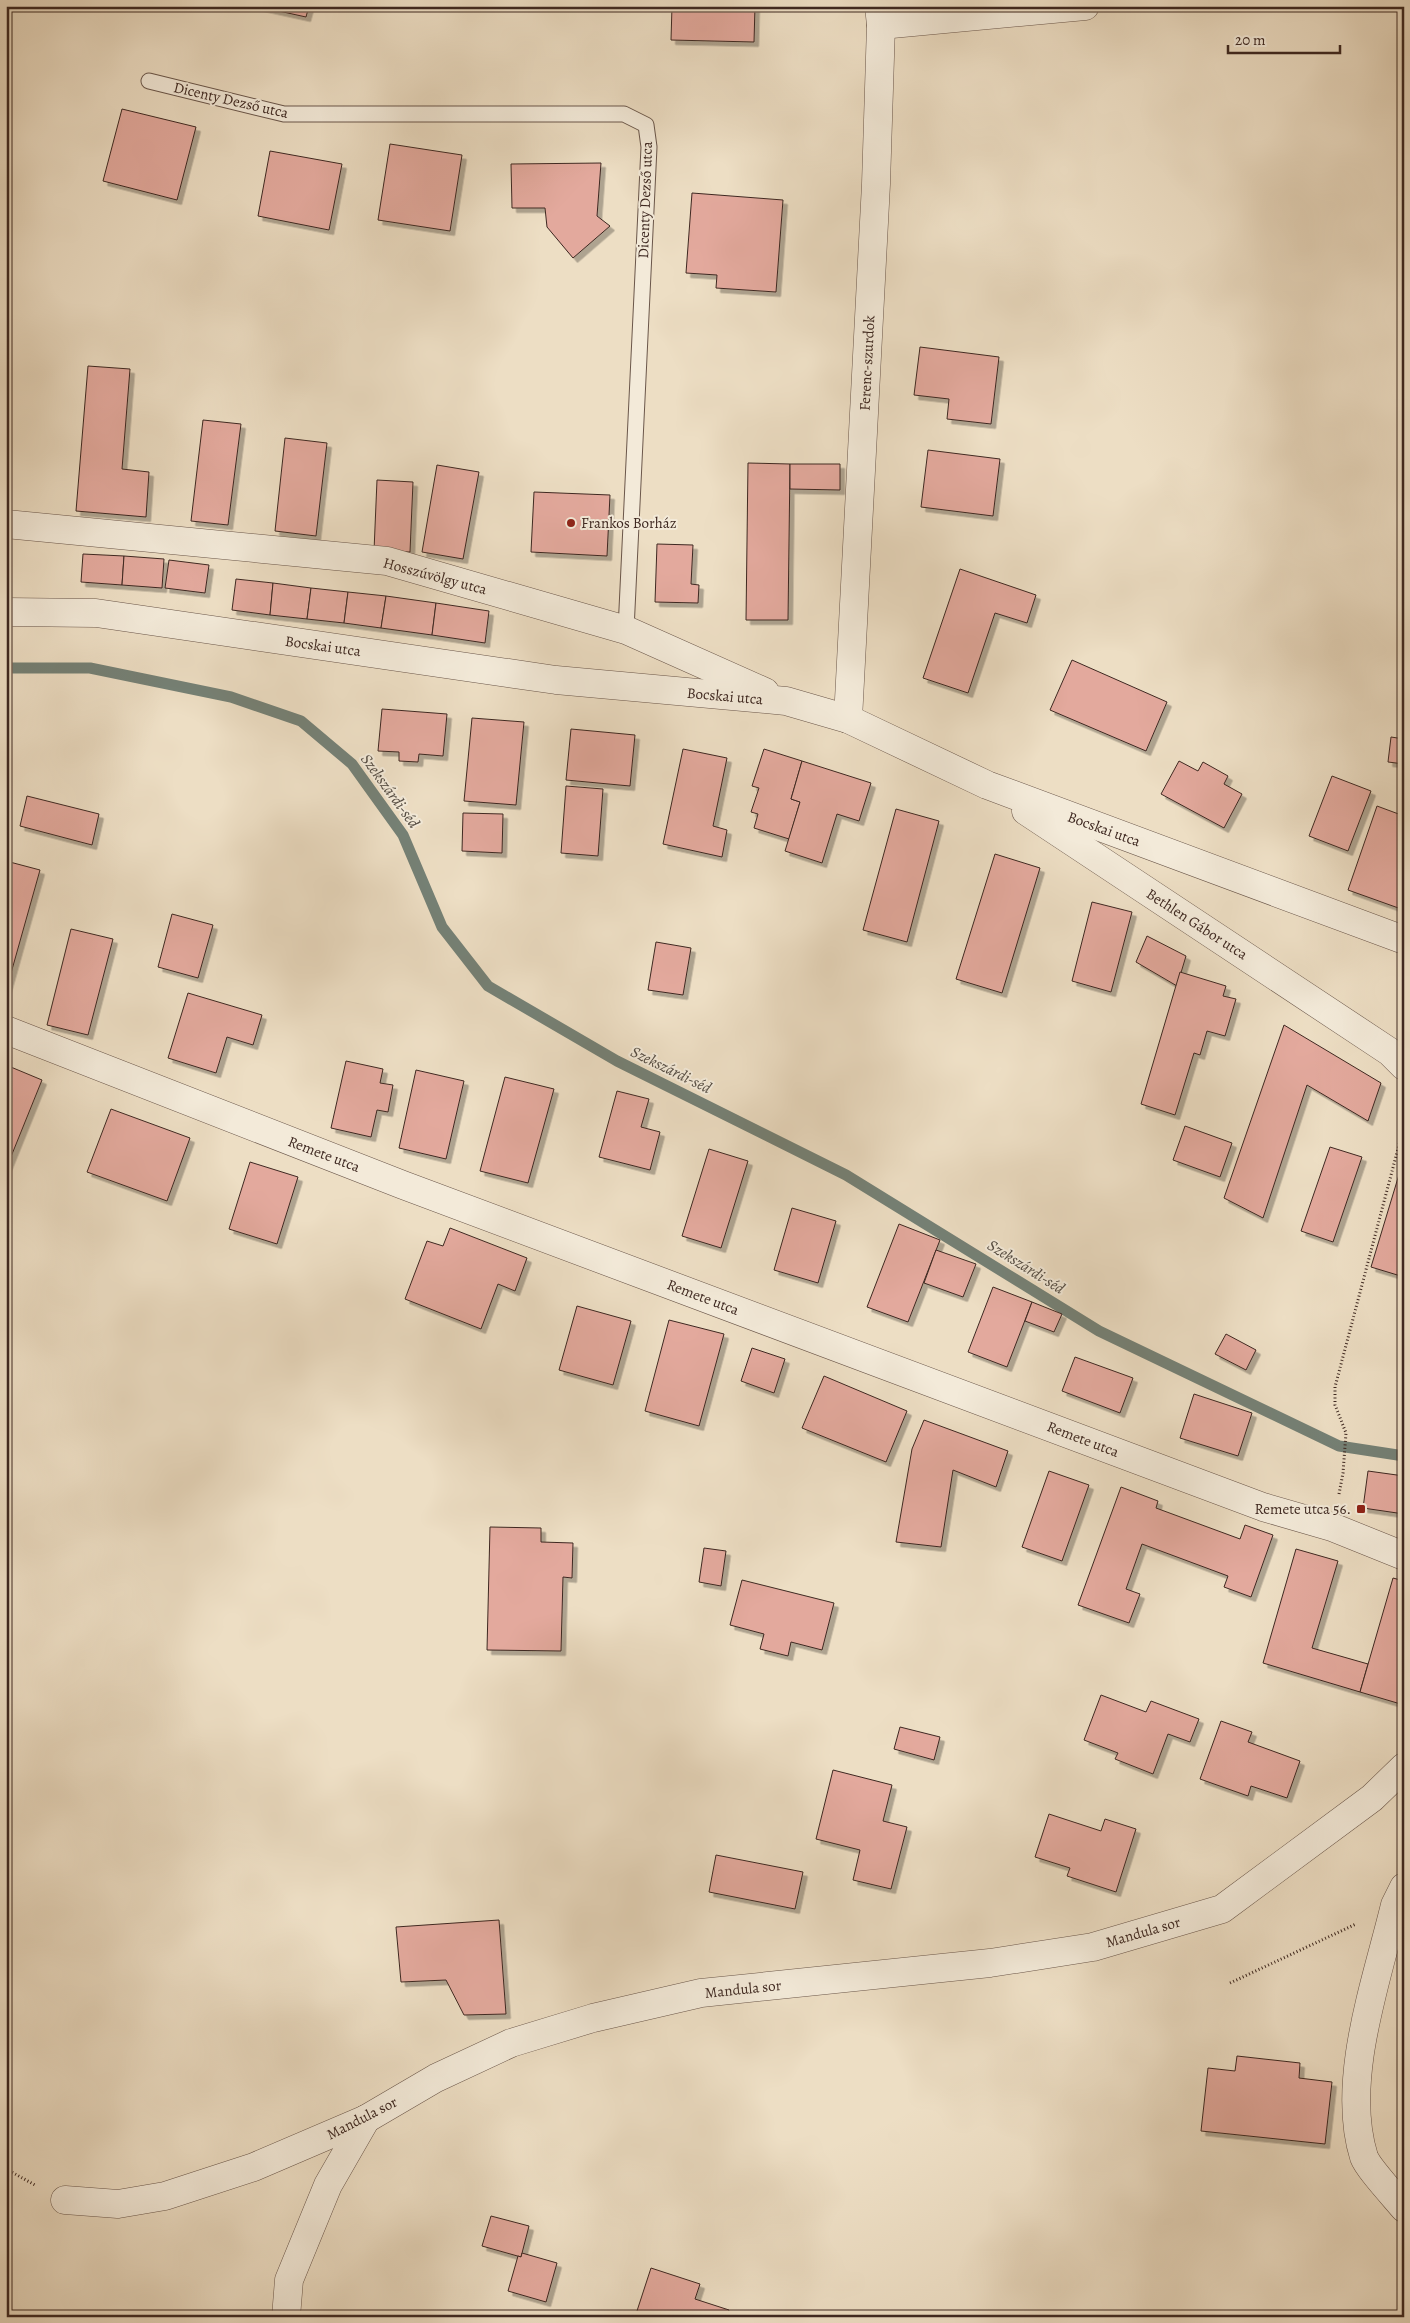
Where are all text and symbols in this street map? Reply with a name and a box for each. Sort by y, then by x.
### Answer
scale bar [1228,22,1340,54]
text: 20 m [1235,30,1266,50]
street label: Dicenty Dezső utca [172,77,290,123]
street label: Dicenty Dezső utca [633,141,657,259]
street label: Ferenc-szurdok [855,314,880,411]
place label: Frankos Borház [581,513,677,533]
marker: Frankos Borház [565,517,577,529]
street label: Hosszúvölgy utca [381,553,489,599]
street label: Bocskai utca [284,631,362,661]
street label: Bocskai utca [686,683,764,709]
water label: Szekszárdi-séd [355,749,425,833]
street label: Bocskai utca [1065,807,1143,851]
street label: Bethlen Gábor utca [1142,884,1252,964]
water label: Szekszárdi-séd [627,1041,716,1099]
street label: Remete utca [285,1131,363,1177]
water label: Szekszárdi-séd [983,1235,1069,1300]
street label: Remete utca [664,1274,742,1320]
street label: Remete utca [1044,1416,1122,1462]
place label: Remete utca 56. [1255,1499,1351,1519]
marker: Remete utca 56. [1355,1503,1367,1515]
street label: Mandula sor [1103,1912,1183,1952]
street label: Mandula sor [704,1975,782,2003]
street label: Mandula sor [323,2092,401,2144]

